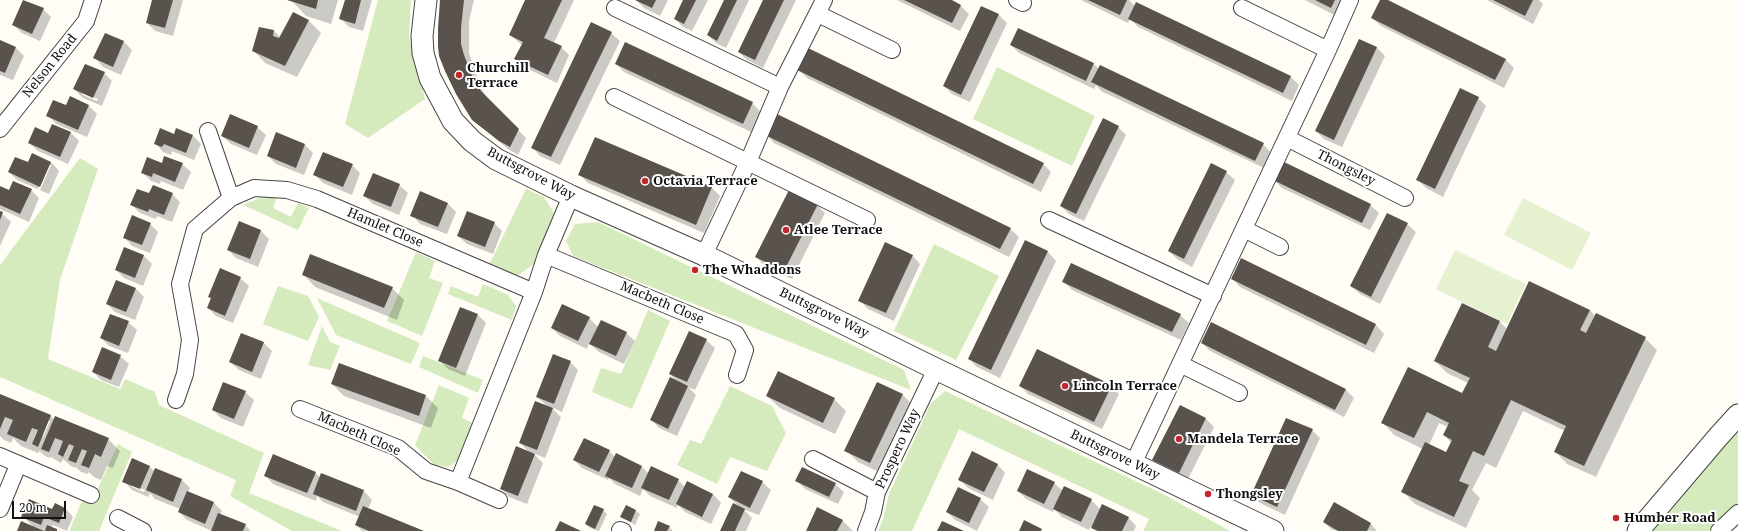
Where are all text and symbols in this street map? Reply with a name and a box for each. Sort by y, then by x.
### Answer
street label: Nelson Road [20,31,80,101]
place label: Churchill Terrace [467,60,529,91]
marker: Churchill Terrace [454,70,464,80]
street label: Buttsgrove Way [484,144,578,204]
street label: Thongsley [1314,147,1378,189]
place label: Octavia Terrace [653,173,758,189]
marker: Octavia Terrace [640,176,650,186]
street label: Hamlet Close [345,205,425,251]
place label: Atlee Terrace [794,222,883,238]
marker: Atlee Terrace [781,225,791,235]
place label: The Whaddons [703,262,801,278]
marker: The Whaddons [690,265,700,275]
street label: Macbeth Close [618,278,706,328]
street label: Buttsgrove Way [777,285,871,341]
place label: Lincoln Terrace [1073,378,1177,394]
marker: Lincoln Terrace [1060,381,1070,391]
street label: Prospero Way [873,407,923,491]
street label: Macbeth Close [315,409,403,459]
street label: Buttsgrove Way [1068,427,1162,483]
place label: Mandela Terrace [1187,431,1298,447]
marker: Mandela Terrace [1174,434,1184,444]
place label: Thongsley [1216,486,1283,502]
marker: Thongsley [1203,489,1213,499]
scale bar [14,493,68,519]
text: 20 m [19,499,47,516]
place label: Humber Road [1624,510,1716,526]
marker: Humber Road [1611,513,1621,523]

